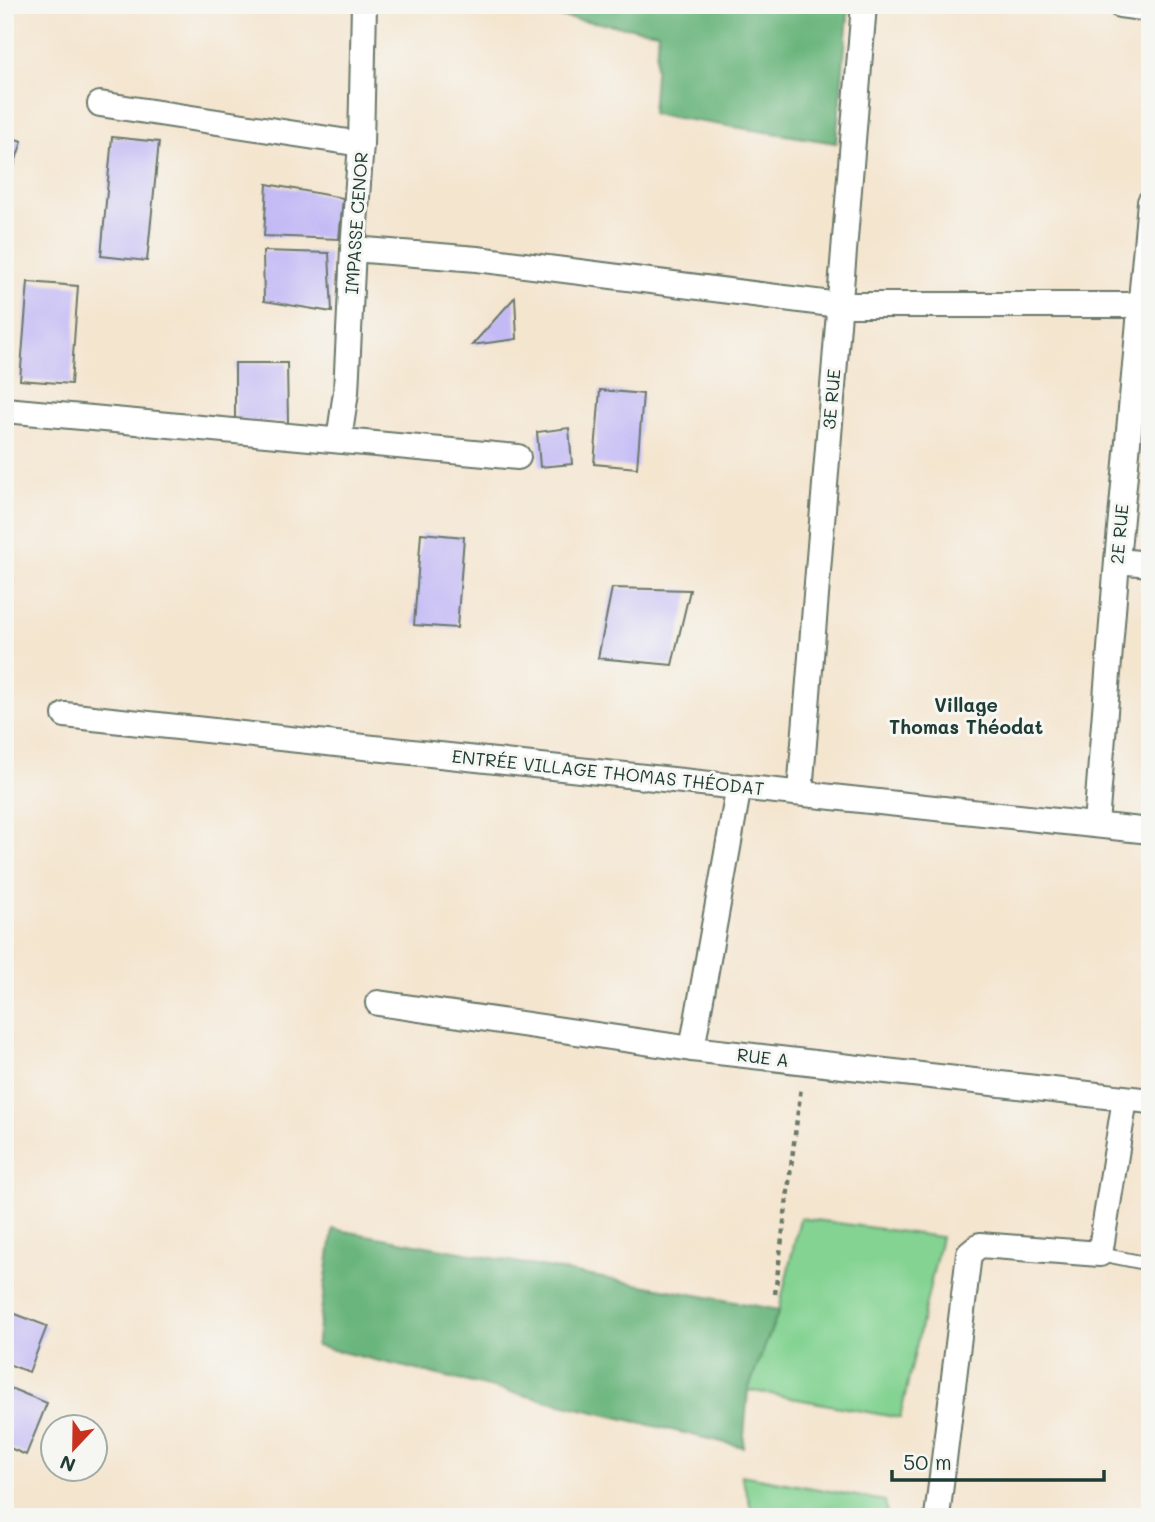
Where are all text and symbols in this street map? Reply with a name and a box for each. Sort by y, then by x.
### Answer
street label: IMPASSE CENOR [339,151,373,295]
street label: 3E RUE [816,368,846,430]
street label: 2E RUE [1104,503,1134,565]
district label: Village Thomas Théodat [889,692,1043,739]
street label: ENTRÉE VILLAGE THOMAS THÉODAT [451,744,765,800]
street label: RUE A [736,1042,790,1072]
north arrow [38,1414,108,1484]
scale bar [892,1438,1104,1482]
text: 50 m [903,1448,952,1475]
text: N [56,1450,79,1479]

